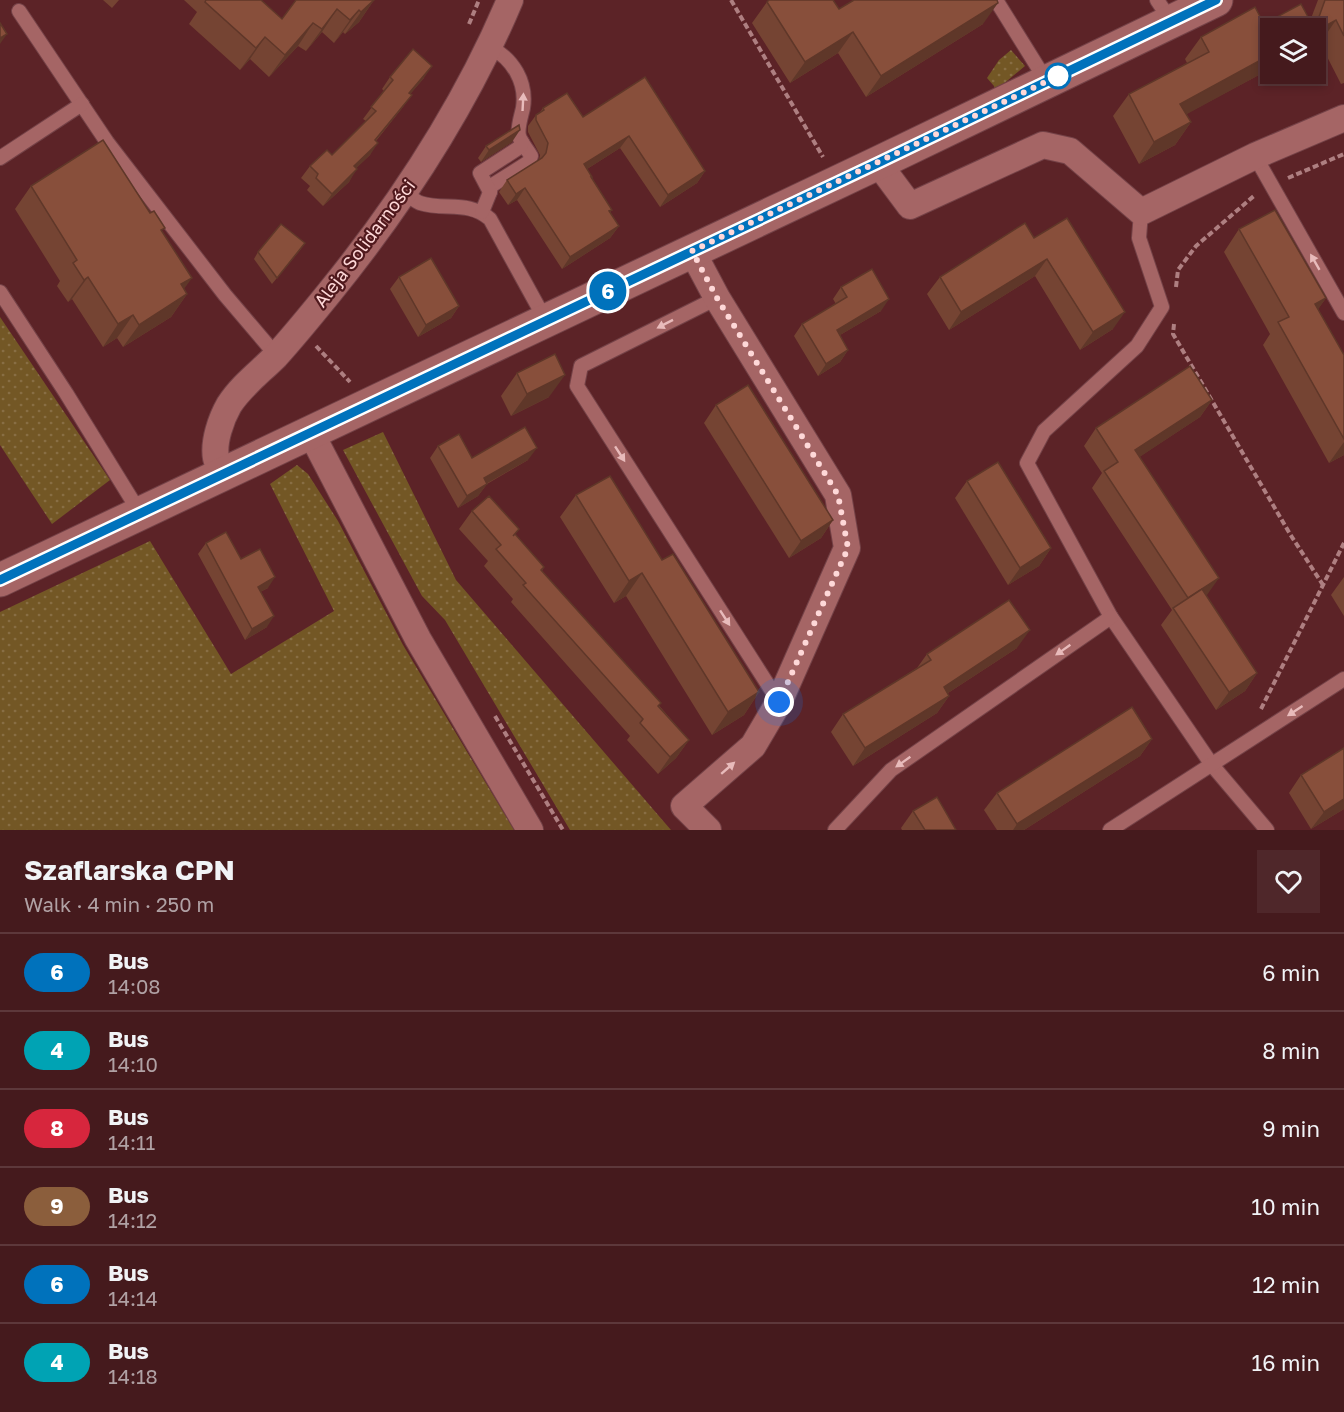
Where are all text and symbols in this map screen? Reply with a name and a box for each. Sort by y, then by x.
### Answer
map controls [1260,18,1326,84]
button: layers [1260,18,1326,84]
unlabelled marker [1045,63,1071,89]
one-way arrow [518,92,527,111]
street label: Aleja Solidarności [309,175,419,311]
one-way arrow [1310,254,1320,271]
line badge: 6 [588,272,628,310]
text: 6 [601,278,615,304]
one-way arrow [656,319,673,329]
one-way arrow [615,446,626,462]
one-way arrow [720,610,731,626]
one-way arrow [1055,644,1071,655]
your location [764,687,794,717]
one-way arrow [1287,705,1303,716]
one-way arrow [895,756,911,767]
one-way arrow [720,762,735,775]
button: heart [1257,850,1320,913]
text: Szaflarska CPN [24,853,235,886]
text: Walk · 4 min · 250 m [24,892,214,916]
text: Bus [108,947,149,974]
text: 6 [50,959,64,985]
text: 6 min [1262,959,1320,986]
text: 14:08 [108,974,161,998]
text: Bus [108,1025,149,1052]
text: 4 [50,1037,64,1063]
text: 8 min [1262,1037,1320,1064]
text: 14:10 [108,1052,158,1076]
text: Bus [108,1103,149,1130]
text: 8 [50,1115,64,1141]
text: 9 min [1262,1115,1320,1142]
text: 14:11 [108,1130,155,1154]
text: Bus [108,1181,149,1208]
text: 9 [50,1193,64,1219]
text: 10 min [1251,1193,1320,1220]
text: 14:12 [108,1208,157,1232]
text: Bus [108,1259,149,1286]
text: 6 [50,1271,64,1297]
text: 12 min [1252,1271,1320,1298]
text: 14:14 [108,1286,158,1310]
text: Bus [108,1337,149,1364]
text: 4 [50,1349,64,1375]
text: 16 min [1252,1349,1320,1376]
text: 14:18 [108,1364,158,1388]

